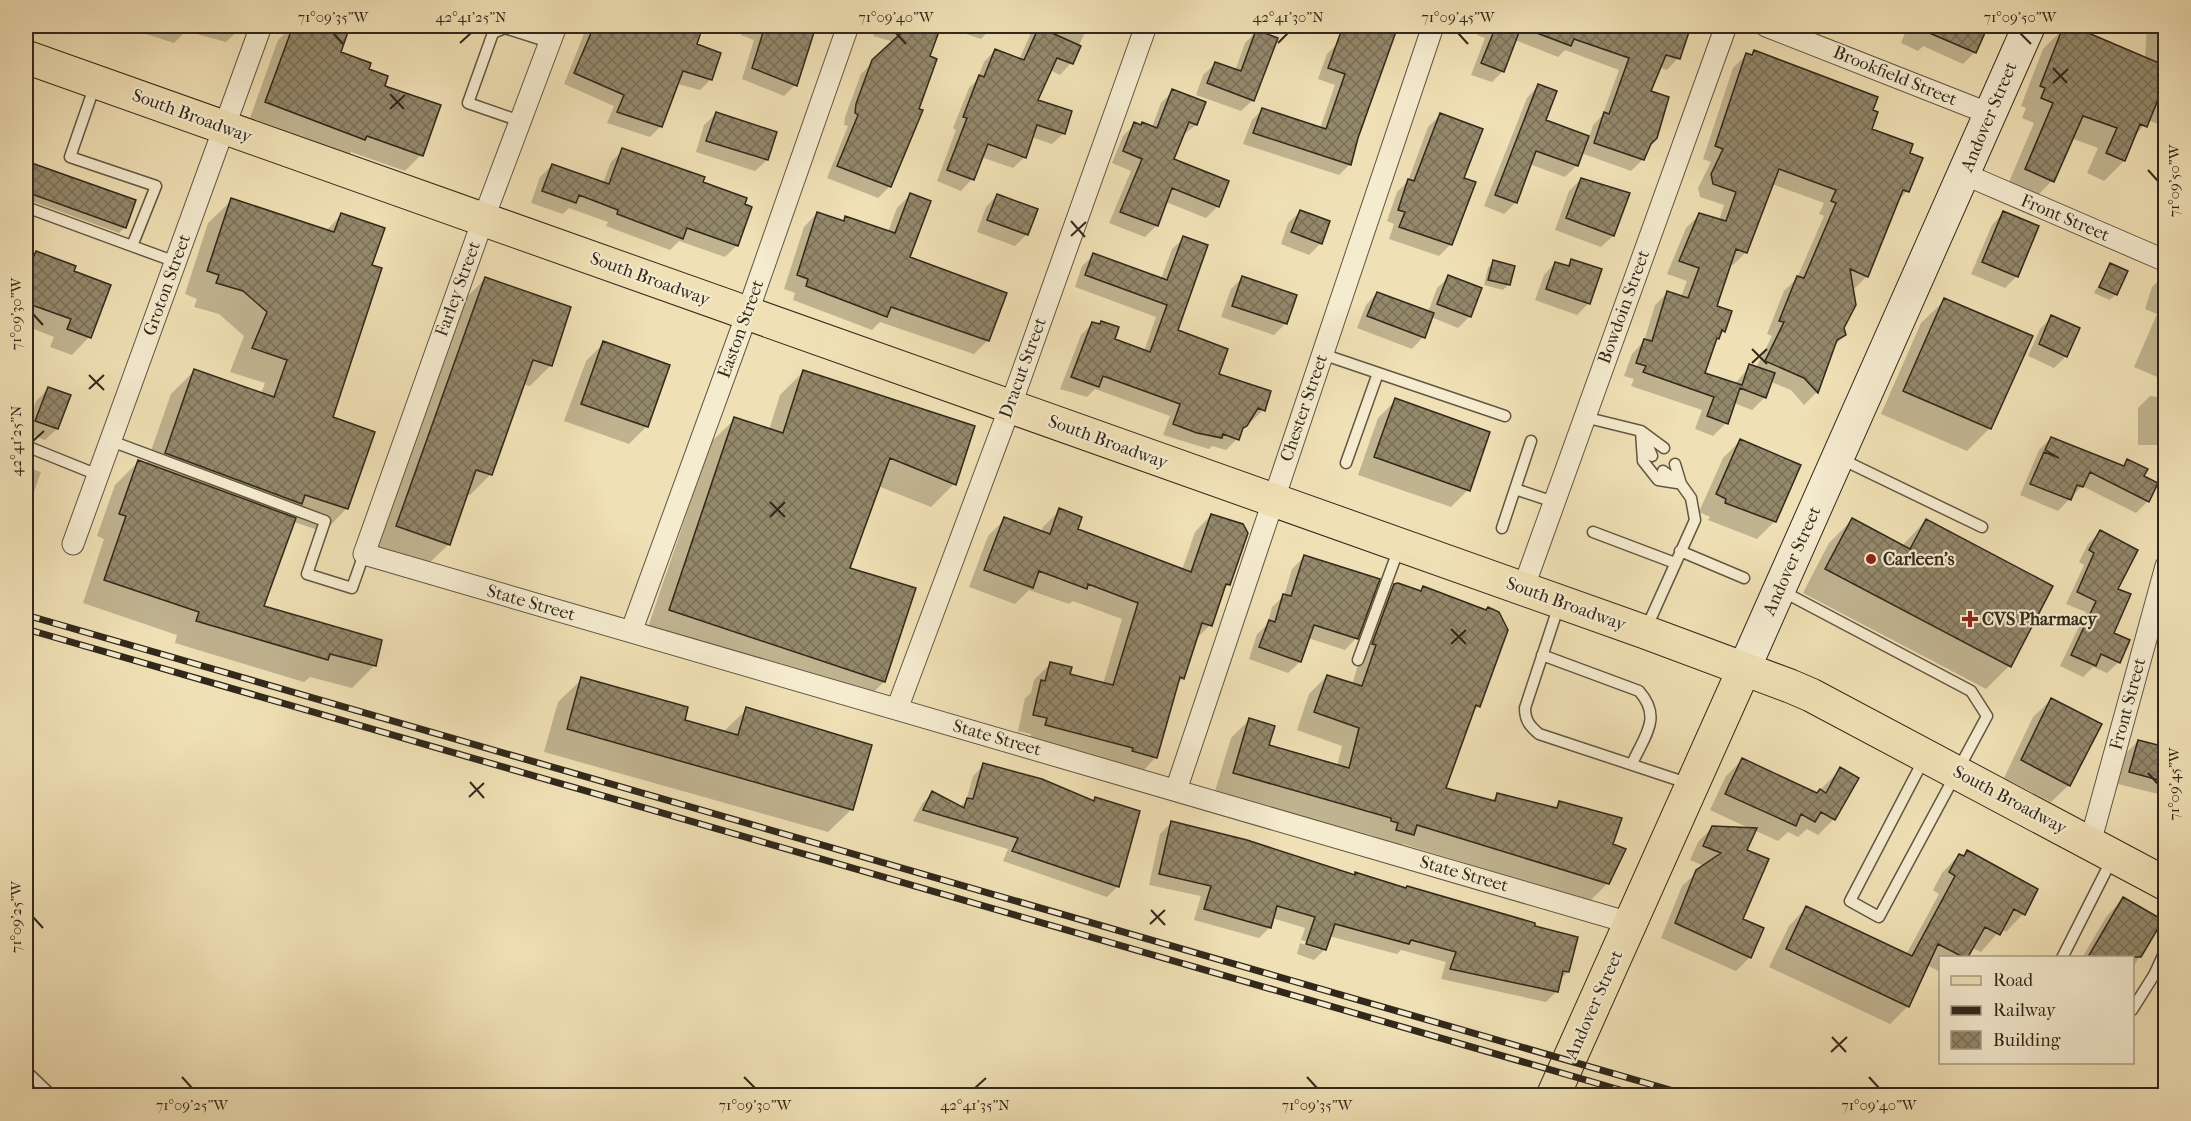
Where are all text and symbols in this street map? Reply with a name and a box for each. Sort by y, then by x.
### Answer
text: 71°09'35"W [298,8,370,26]
text: 42°41'25"N [436,8,507,26]
text: 71°09'40"W [858,8,935,26]
text: 42°41'30"N [1252,8,1324,26]
text: 71°09'45"W [1422,8,1496,26]
text: 71°09'50"W [1984,8,2058,26]
street label: Brookfield Street [1830,42,1960,111]
street label: Andover Street [1956,58,2022,176]
street label: South Broadway [129,85,256,148]
text: 71°09'50"W [2165,143,2183,217]
street label: Front Street [2017,190,2113,246]
street label: Groton Street [139,231,195,339]
street label: Farley Street [431,238,485,340]
street label: Bowdoin Street [1594,247,1654,367]
street label: South Broadway [587,248,714,311]
street label: Easton Street [713,276,769,381]
text: 71°09'30"W [7,277,25,350]
street label: Dracut Street [995,314,1051,421]
street label: Chester Street [1276,351,1332,464]
text: 42°41'25"N [7,405,25,476]
street label: South Broadway [1045,411,1172,474]
street label: Andover Street [1758,503,1826,620]
place label: Carleen's [1883,549,1955,570]
marker: Carleen's [1864,552,1878,566]
street label: South Broadway [1503,573,1630,636]
street label: State Street [484,580,578,626]
place label: CVS Pharmacy [1982,609,2098,630]
marker: CVS Pharmacy [1963,612,1977,626]
street label: Front Street [2106,655,2150,752]
street label: State Street [950,715,1044,761]
text: 71°09'45"W [2165,746,2183,820]
street label: South Broadway [1949,761,2072,840]
street label: State Street [1417,851,1511,897]
text: 71°09'25"W [7,880,25,953]
street label: Andover Street [1560,947,1628,1064]
legend [1939,956,2134,1064]
text: Road [1993,970,2033,991]
text: Railway [1993,1000,2057,1021]
text: Building [1993,1030,2061,1051]
text: 71°09'25"W [156,1096,229,1114]
text: 71°09'30"W [719,1096,792,1114]
text: 42°41'35"N [940,1096,1010,1114]
text: 71°09'35"W [1282,1096,1354,1114]
text: 71°09'40"W [1841,1096,1918,1114]

